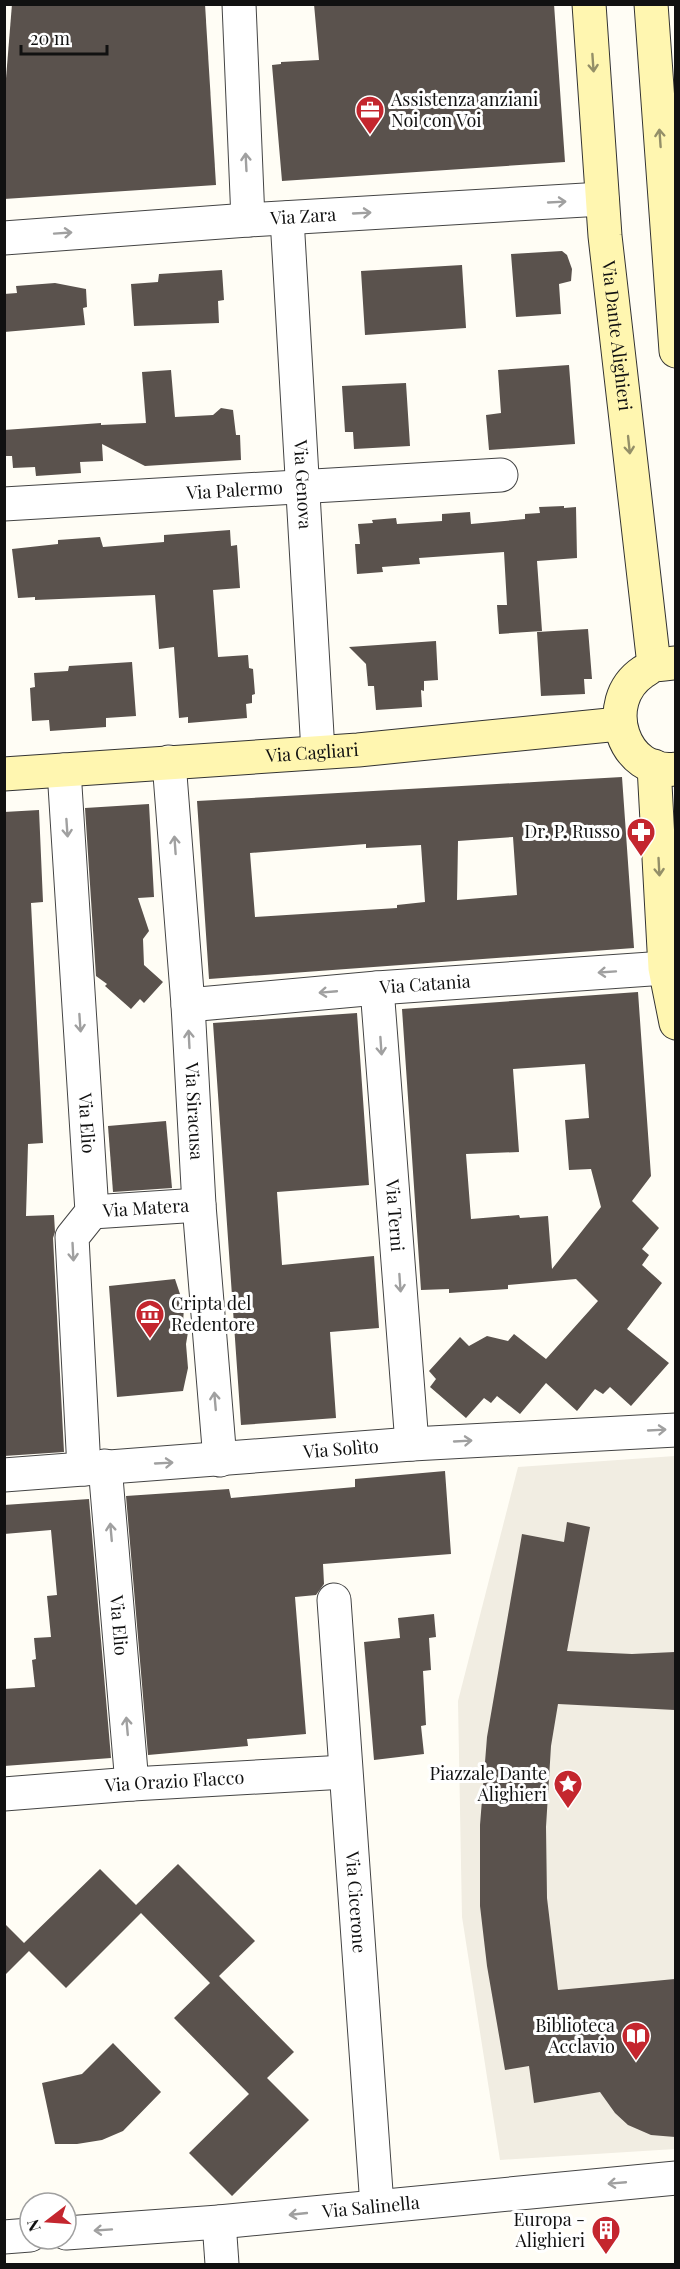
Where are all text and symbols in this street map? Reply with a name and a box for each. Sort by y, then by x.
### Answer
scale bar [21,18,106,56]
text: 20 m [30,26,70,50]
one-way arrow [587,52,598,72]
place label: Assistenza anziani Noi con Voi [390,87,538,132]
office icon: Assistenza anziani Noi con Voi [354,94,386,136]
one-way arrow [654,128,665,148]
one-way arrow [240,152,251,172]
one-way arrow [546,196,566,207]
street label: Via Zara [269,202,337,230]
one-way arrow [352,208,372,219]
one-way arrow [52,228,72,239]
street label: Via Dante Alighieri [597,258,638,412]
one-way arrow [623,435,634,455]
street label: Via Genova [289,438,318,530]
street label: Via Palermo [185,475,284,504]
street label: Via Cagliari [264,737,359,767]
pharmacy icon: Dr. P. Russo [625,816,657,858]
one-way arrow [62,818,73,838]
place label: Dr. P. Russo [524,819,620,843]
one-way arrow [170,835,181,855]
one-way arrow [654,856,665,876]
one-way arrow [597,966,617,977]
street label: Via Catania [378,969,471,999]
one-way arrow [319,987,339,998]
one-way arrow [74,1012,85,1032]
one-way arrow [184,1030,195,1050]
one-way arrow [376,1036,387,1056]
street label: Via Siracusa [180,1061,209,1160]
street label: Via Elio [73,1091,101,1154]
street label: Via Terni [381,1177,410,1252]
street label: Via Matera [101,1193,190,1222]
one-way arrow [67,1242,78,1262]
one-way arrow [394,1272,405,1292]
place label: Cripta del Redentore [171,1291,255,1336]
museum icon: Cripta del Redentore [134,1298,166,1340]
one-way arrow [210,1392,221,1412]
one-way arrow [647,1425,667,1436]
street label: Via Solìto [301,1434,380,1463]
one-way arrow [452,1436,472,1447]
one-way arrow [153,1457,173,1468]
one-way arrow [105,1522,116,1542]
street label: Via Elio [105,1593,134,1657]
one-way arrow [121,1716,132,1736]
place label: Piazzale Dante Alighieri [429,1761,547,1806]
street label: Via Orazio Flacco [103,1765,245,1797]
place icon: Piazzale Dante Alighieri [552,1768,584,1810]
street label: Via Cicerone [341,1849,372,1954]
place label: Biblioteca Acclavio [535,2013,615,2058]
library icon: Biblioteca Acclavio [620,2020,652,2062]
one-way arrow [608,2178,628,2189]
street label: Via Salinella [320,2190,421,2223]
north arrow [18,2191,78,2251]
place label: Europa - Alighieri [513,2207,585,2252]
one-way arrow [288,2209,308,2220]
building icon: Europa - Alighieri [590,2214,622,2256]
text: N [21,2217,45,2234]
one-way arrow [94,2225,114,2236]

